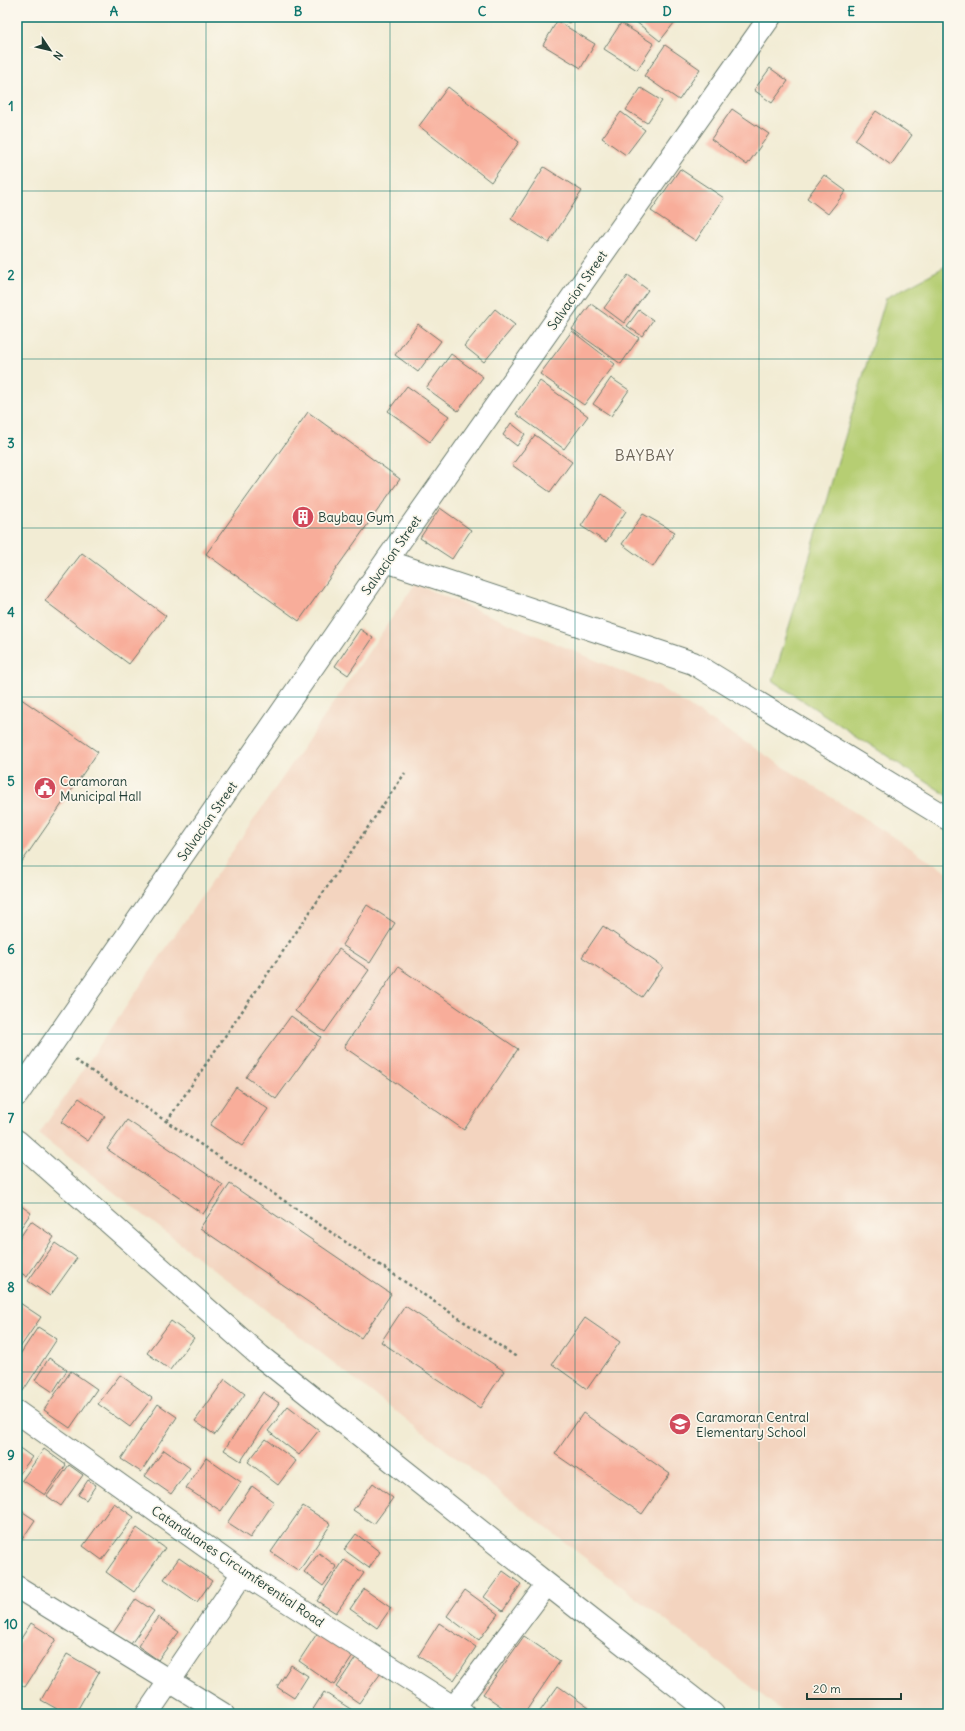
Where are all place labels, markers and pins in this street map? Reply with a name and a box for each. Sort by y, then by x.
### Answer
building icon: Baybay Gym [290,504,316,530]
place label: Baybay Gym [318,509,394,526]
place label: Caramoran Municipal Hall [60,773,141,805]
public building icon: Caramoran Municipal Hall [32,775,58,801]
place label: Caramoran Central Elementary School [696,1409,809,1441]
school or university icon: Caramoran Central Elementary School [667,1411,693,1437]

